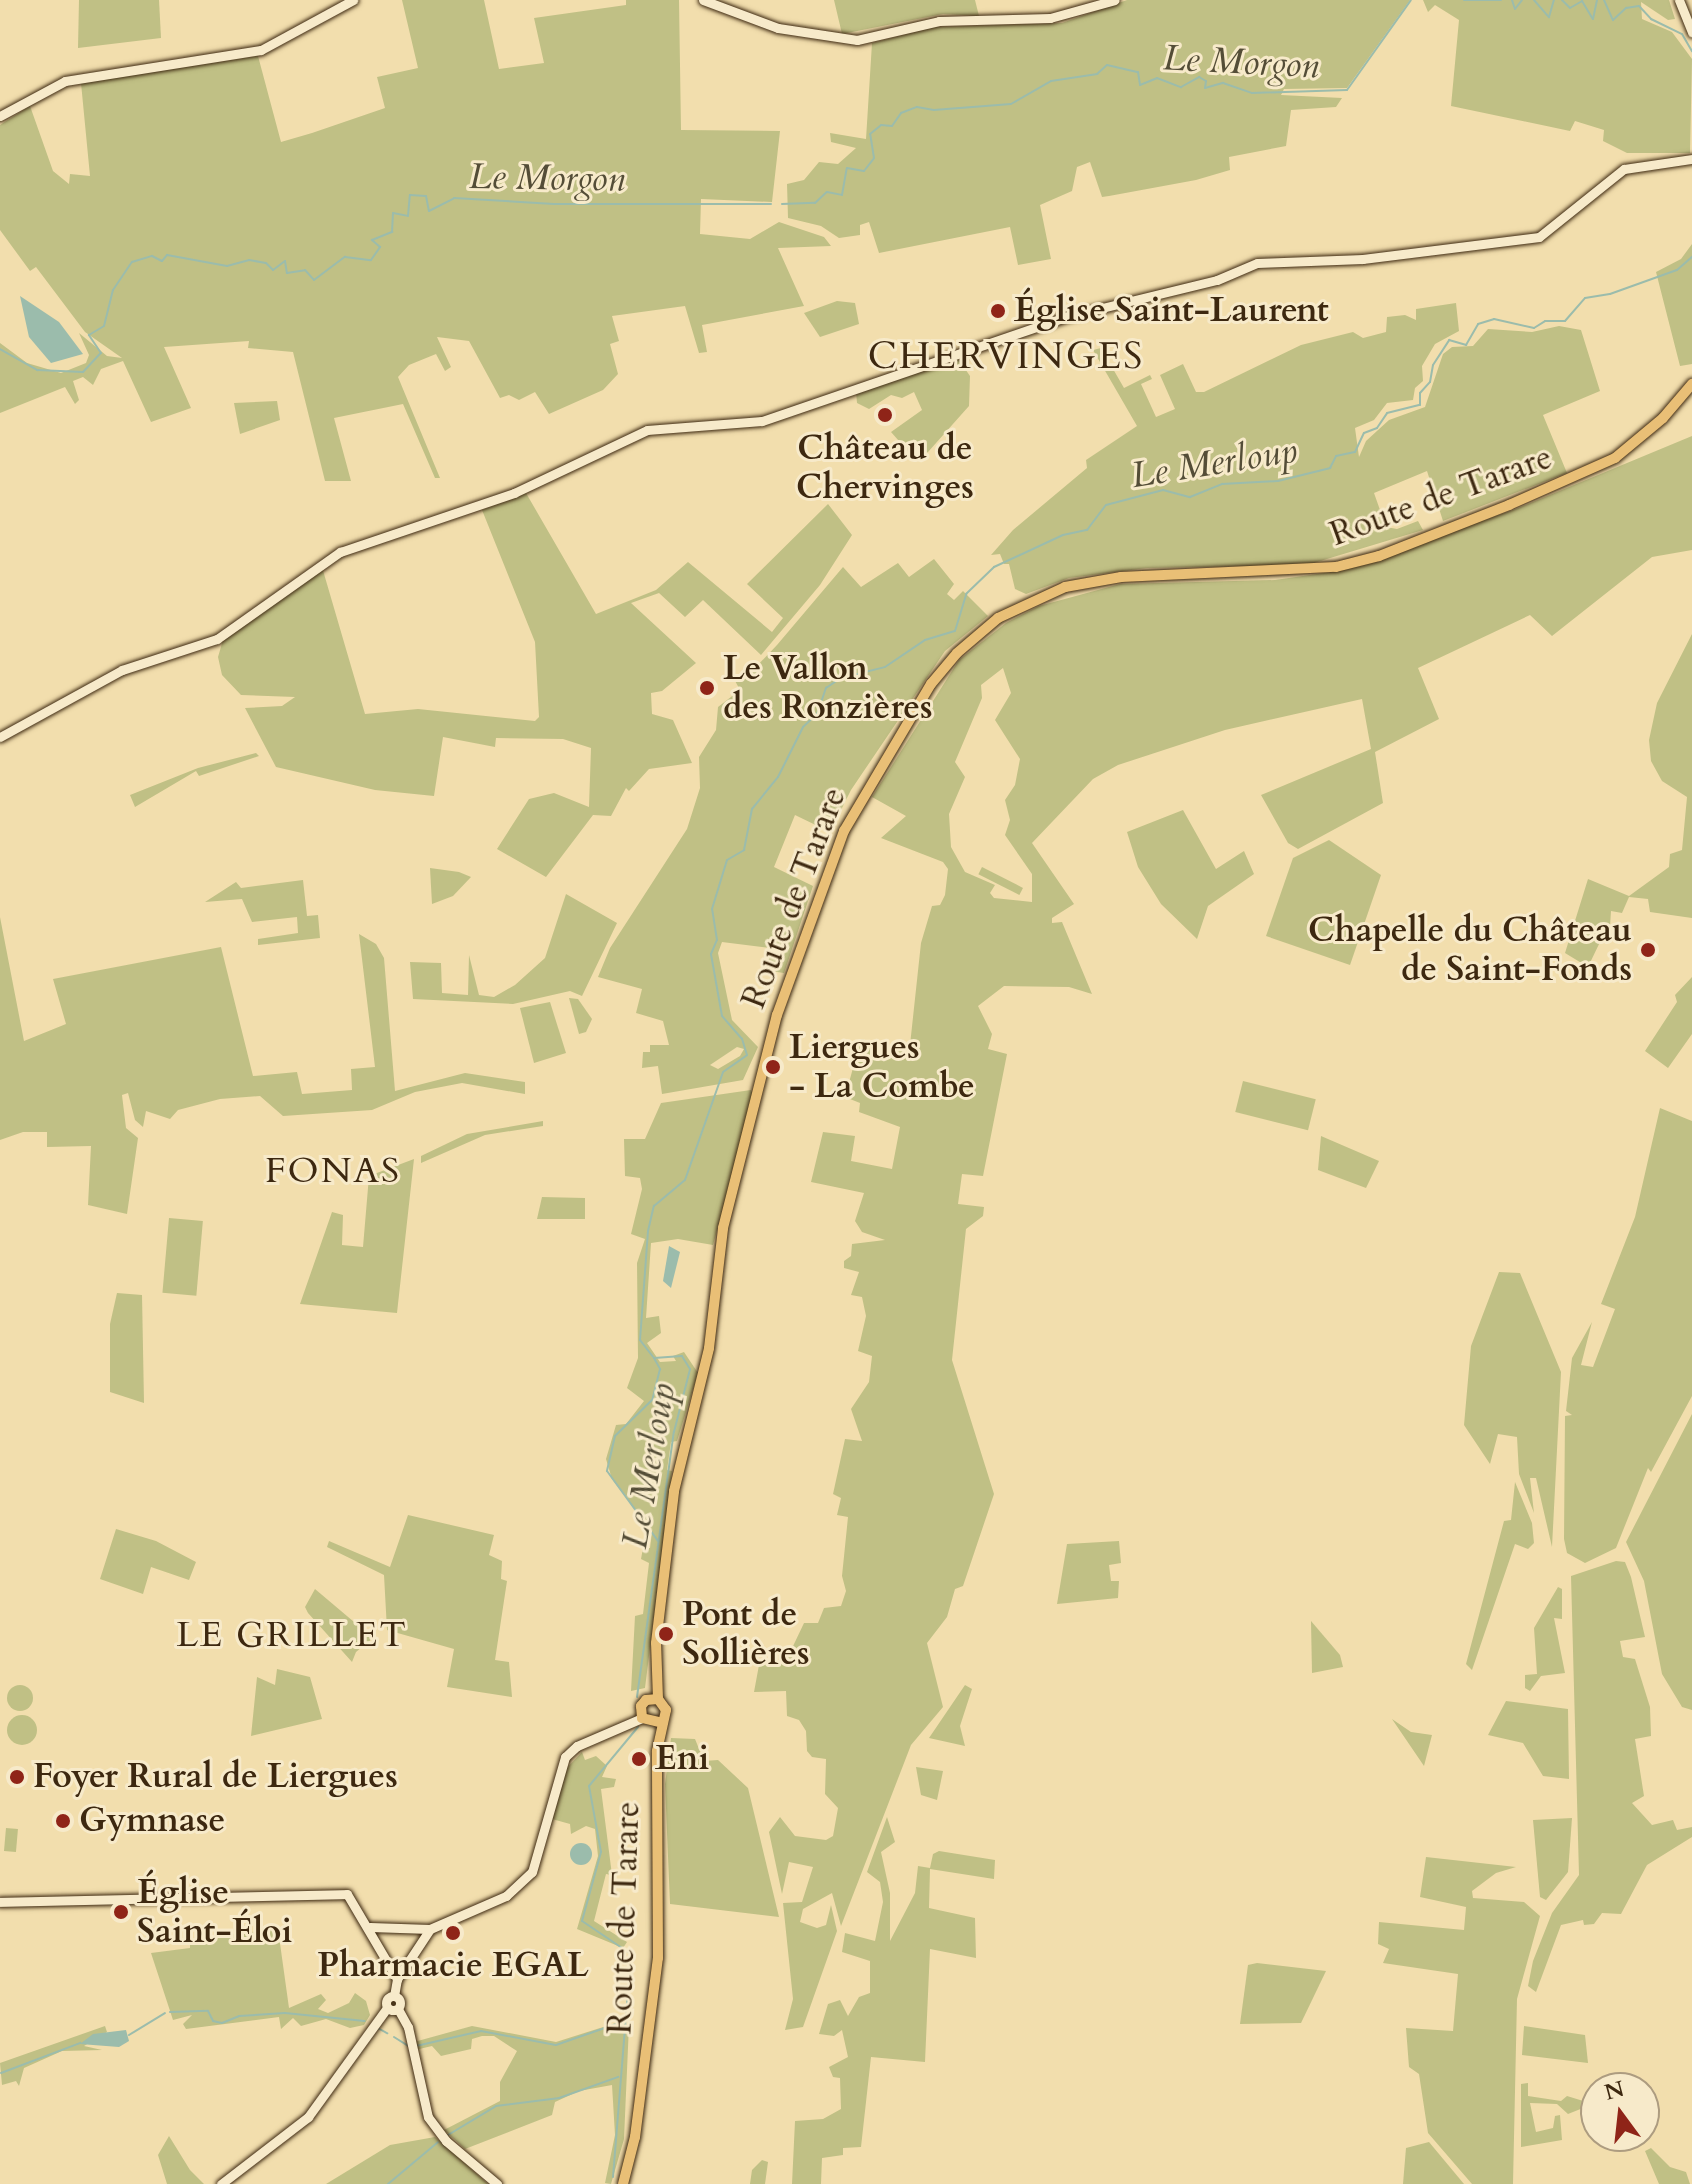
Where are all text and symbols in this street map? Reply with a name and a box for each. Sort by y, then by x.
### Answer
water label: Le Morgon [1162,36,1320,88]
water label: Le Morgon [469,155,625,201]
place label: Église Saint-Laurent [1014,291,1329,331]
marker: Église Saint-Laurent [989,302,1007,320]
district label: CHERVINGES [868,334,1144,380]
marker: Château de Chervinges [876,406,894,424]
place label: Château de Chervinges [796,428,974,508]
water label: Le Merloup [1128,429,1300,497]
street label: Route de Tarare [1324,437,1558,555]
place label: Le Vallon des Ronzières [723,648,933,728]
marker: Le Vallon des Ronzières [698,679,716,697]
street label: Route de Tarare [733,782,855,1014]
place label: Chapelle du Château de Saint-Fonds [1308,910,1632,990]
marker: Chapelle du Château de Saint-Fonds [1639,941,1657,959]
place label: Liergues - La Combe [789,1027,975,1106]
marker: Liergues - La Combe [764,1058,782,1076]
district label: FONAS [265,1149,401,1193]
water label: Le Merloup [613,1380,685,1552]
place label: Pont de Sollières [682,1594,810,1674]
district label: LE GRILLET [176,1613,408,1657]
marker: Pont de Sollières [657,1625,675,1643]
place label: Eni [655,1739,709,1779]
marker: Eni [630,1750,648,1768]
place label: Foyer Rural de Liergues [33,1757,398,1797]
marker: Foyer Rural de Liergues [8,1768,26,1786]
place label: Gymnase [79,1801,225,1841]
street label: Route de Tarare [600,1801,648,2035]
marker: Gymnase [54,1812,72,1830]
place label: Église Saint-Éloi [137,1872,292,1952]
marker: Église Saint-Éloi [112,1903,130,1921]
marker: Pharmacie EGAL [444,1924,462,1942]
place label: Pharmacie EGAL [317,1946,589,1986]
north arrow [1580,2072,1660,2152]
text: N [1601,2074,1627,2108]

